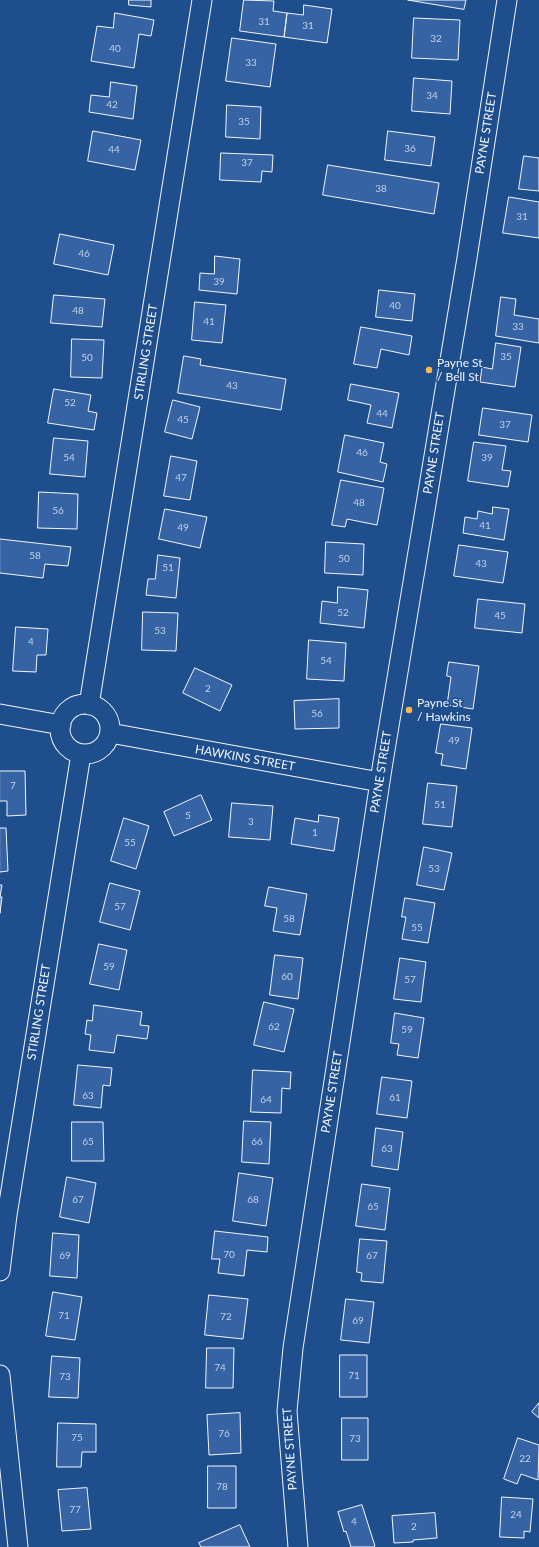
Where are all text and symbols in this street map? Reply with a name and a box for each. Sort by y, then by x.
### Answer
house number: 31 [258,16,270,28]
house number: 31 [302,20,314,32]
house number: 32 [430,33,442,45]
house number: 40 [109,43,121,55]
house number: 33 [245,57,257,69]
house number: 34 [426,90,438,102]
street label: PAYNE STREET [472,91,500,175]
house number: 42 [106,99,118,111]
house number: 35 [238,116,250,128]
house number: 36 [404,143,416,155]
house number: 44 [108,144,120,156]
house number: 37 [241,157,253,169]
house number: 38 [375,183,387,195]
house number: 31 [516,211,528,223]
house number: 46 [78,248,90,260]
house number: 39 [213,276,225,288]
house number: 40 [389,300,401,312]
street label: STIRLING STREET [131,303,161,401]
house number: 48 [72,305,84,317]
house number: 41 [203,316,215,328]
house number: 33 [512,321,524,333]
house number: 35 [500,351,512,363]
house number: 50 [81,352,93,364]
place label: Payne St / Bell St [437,356,483,384]
marker: Payne St / Bell St [424,365,434,375]
house number: 43 [226,380,238,392]
house number: 52 [64,397,76,409]
house number: 44 [376,408,388,420]
street label: PAYNE STREET [420,411,448,495]
house number: 45 [177,414,189,426]
house number: 37 [499,419,511,431]
house number: 46 [356,447,368,459]
house number: 54 [63,452,75,464]
house number: 39 [481,452,493,464]
house number: 47 [175,472,187,484]
house number: 48 [353,497,365,509]
house number: 56 [52,505,64,517]
house number: 41 [479,520,491,532]
house number: 49 [177,522,189,534]
house number: 58 [29,550,41,562]
house number: 50 [338,553,350,565]
house number: 43 [475,558,487,570]
house number: 51 [162,562,174,574]
house number: 52 [337,607,349,619]
house number: 45 [494,610,506,622]
house number: 53 [154,625,166,637]
house number: 4 [28,636,34,648]
house number: 54 [320,655,332,667]
house number: 2 [205,683,211,695]
place label: Payne St / Hawkins [417,696,471,724]
marker: Payne St / Hawkins [404,705,414,715]
house number: 56 [311,708,323,720]
street label: PAYNE STREET [367,730,395,814]
house number: 49 [448,735,460,747]
street label: HAWKINS STREET [194,742,296,774]
house number: 7 [10,780,16,792]
house number: 51 [434,799,446,811]
house number: 5 [185,810,191,822]
house number: 3 [248,816,254,828]
house number: 1 [312,827,318,839]
house number: 55 [124,837,136,849]
house number: 53 [428,863,440,875]
house number: 57 [114,901,126,913]
house number: 58 [283,913,295,925]
house number: 55 [411,922,423,934]
house number: 59 [103,961,115,973]
street label: STIRLING STREET [24,963,54,1061]
house number: 60 [281,971,293,983]
house number: 57 [404,974,416,986]
house number: 62 [268,1021,280,1033]
house number: 59 [401,1024,413,1036]
street label: PAYNE STREET [318,1050,346,1134]
house number: 63 [82,1090,94,1102]
house number: 61 [389,1092,401,1104]
house number: 64 [260,1094,272,1106]
house number: 65 [82,1136,94,1148]
house number: 66 [251,1136,263,1148]
house number: 63 [381,1143,393,1155]
house number: 67 [72,1194,84,1206]
house number: 68 [247,1194,259,1206]
house number: 65 [367,1201,379,1213]
house number: 70 [223,1249,235,1261]
house number: 69 [59,1250,71,1262]
house number: 67 [366,1250,378,1262]
house number: 71 [58,1310,70,1322]
house number: 72 [220,1311,232,1323]
house number: 69 [352,1315,364,1327]
house number: 74 [214,1362,226,1374]
house number: 71 [348,1370,360,1382]
house number: 73 [59,1371,71,1383]
street label: PAYNE STREET [280,1407,300,1491]
house number: 76 [218,1428,230,1440]
house number: 75 [71,1432,83,1444]
house number: 73 [349,1433,361,1445]
house number: 22 [519,1453,531,1465]
house number: 78 [216,1481,228,1493]
house number: 77 [69,1504,81,1516]
house number: 24 [510,1509,522,1521]
house number: 4 [351,1516,357,1528]
house number: 2 [411,1521,417,1533]

